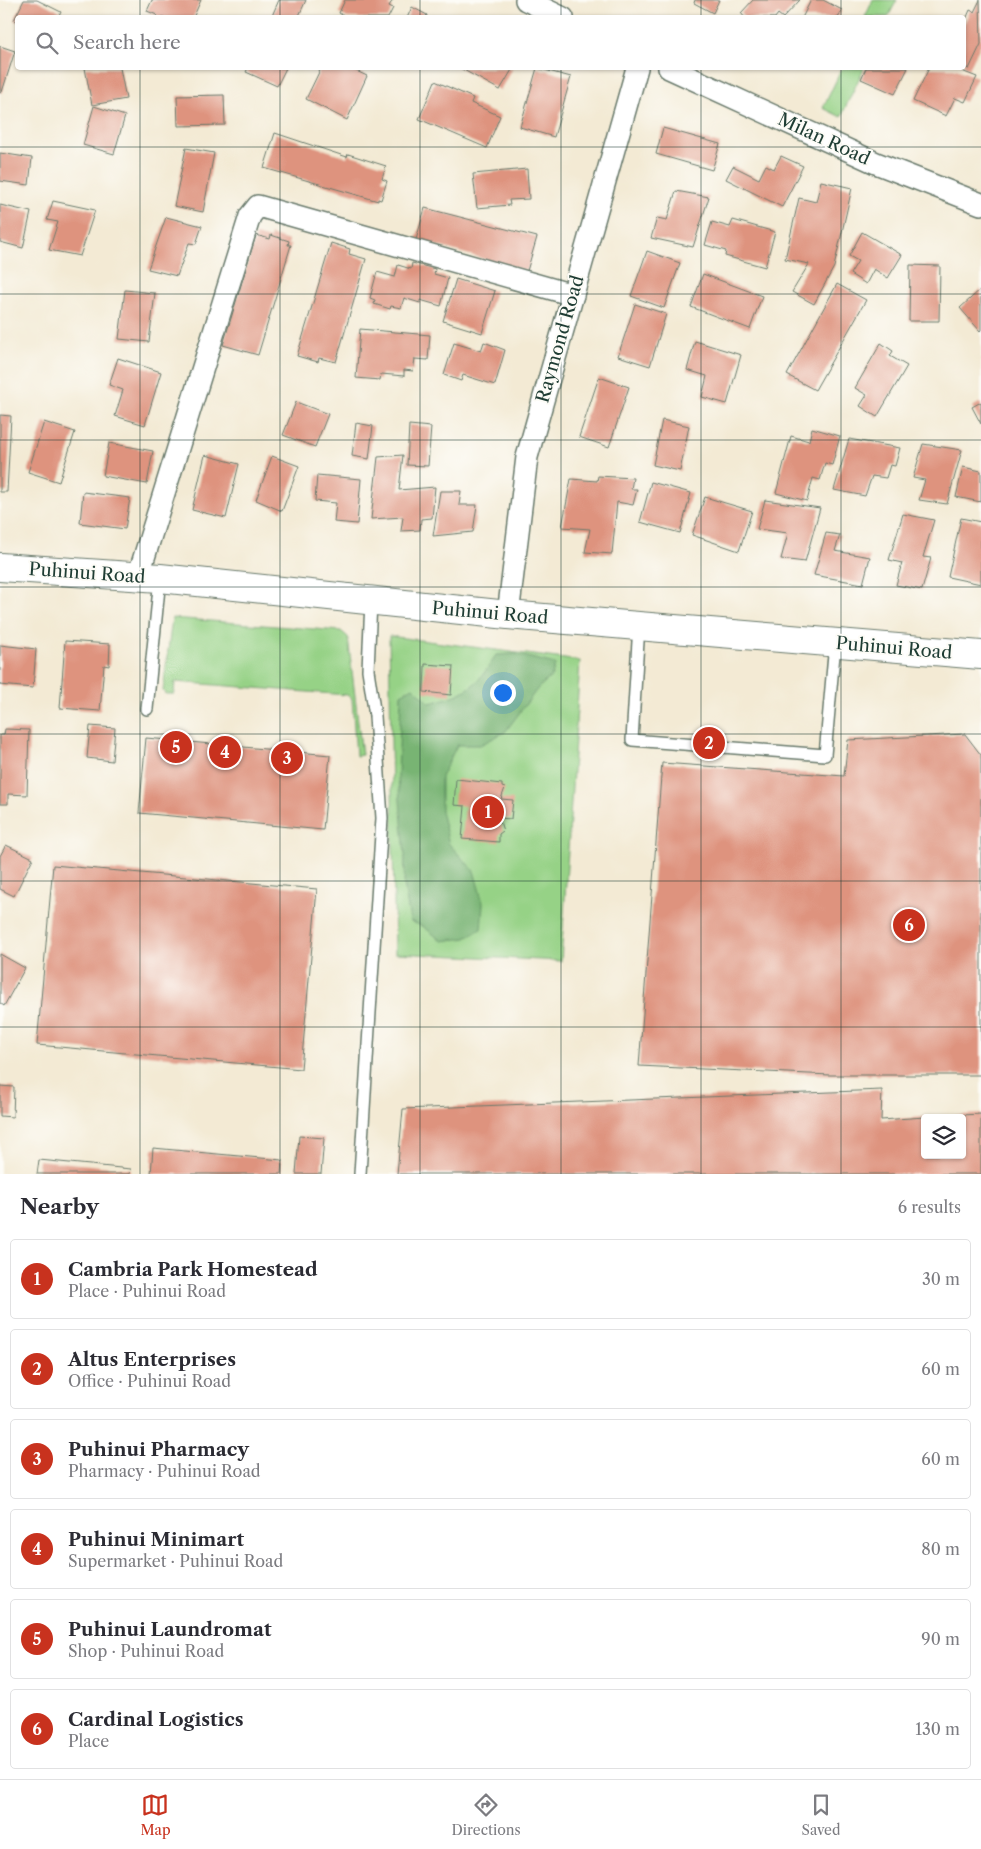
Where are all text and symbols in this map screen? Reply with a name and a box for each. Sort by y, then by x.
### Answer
search box [15,15,966,70]
icon: search [33,29,61,57]
text: Search here [73,31,181,54]
street label: Milan Road [774,108,874,170]
street label: Raymond Road [531,273,589,405]
street label: Puhinui Road [28,558,146,588]
street label: Puhinui Road [431,597,549,629]
street label: Puhinui Road [835,632,953,664]
your location [490,680,516,706]
pin: 2 [693,724,725,762]
pin: 5 [160,728,192,766]
pin: 4 [209,733,241,771]
pin: 3 [271,739,303,777]
pin: 1 [472,793,504,831]
pin: 6 [893,906,925,944]
map controls [921,1114,966,1159]
button: layers [921,1114,966,1159]
text: Nearby [20,1194,99,1219]
text: 6 results [898,1197,961,1217]
text: Cambria Park Homestead [68,1258,318,1281]
text: 1 [33,1269,41,1289]
text: 30 m [922,1269,960,1289]
text: Place · Puhinui Road [68,1281,226,1301]
text: Altus Enterprises [68,1348,236,1371]
text: 2 [32,1359,42,1379]
text: 60 m [921,1359,960,1379]
text: Office · Puhinui Road [68,1371,231,1391]
text: Puhinui Pharmacy [68,1438,249,1461]
text: 3 [32,1449,42,1469]
text: 60 m [921,1449,960,1469]
text: Pharmacy · Puhinui Road [68,1461,261,1481]
text: Puhinui Minimart [68,1528,244,1551]
text: 4 [32,1539,42,1559]
text: 80 m [921,1539,960,1559]
text: Supermarket · Puhinui Road [68,1551,283,1571]
text: Puhinui Laundromat [68,1618,272,1641]
text: 5 [33,1629,41,1649]
text: 90 m [921,1629,960,1649]
text: Shop · Puhinui Road [68,1641,224,1661]
text: Cardinal Logistics [68,1708,244,1731]
text: 6 [32,1719,42,1739]
text: 130 m [915,1719,960,1739]
text: Place [68,1731,109,1751]
tab: Map [140,1791,171,1839]
tab: Directions [451,1791,521,1839]
tab: Saved [802,1791,840,1839]

